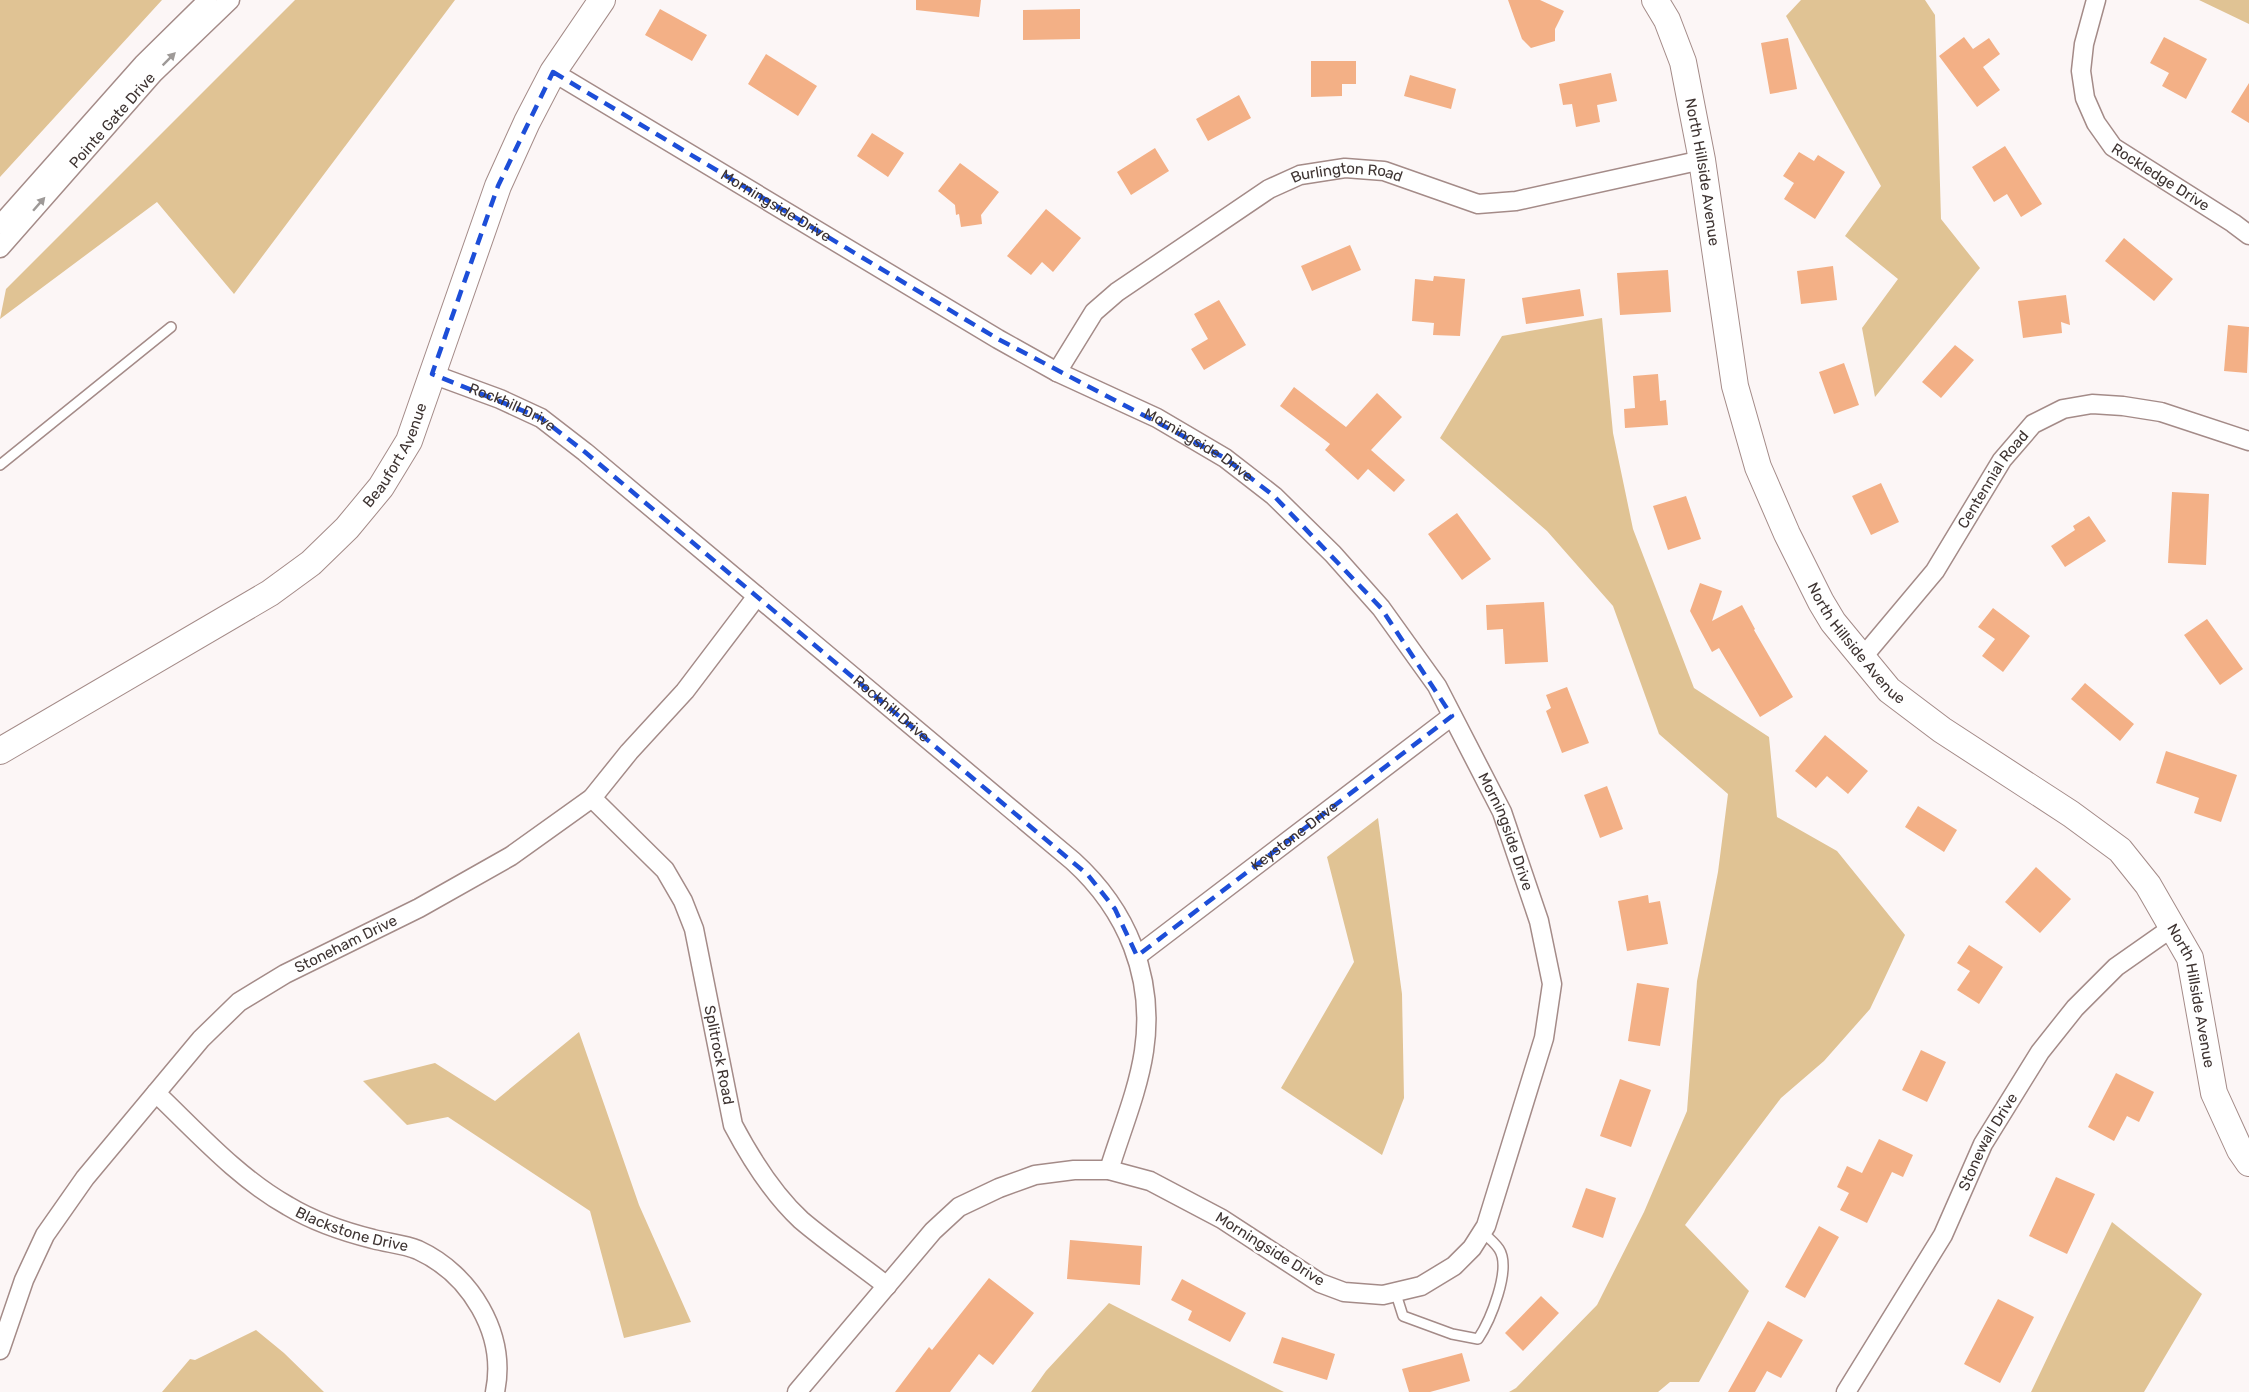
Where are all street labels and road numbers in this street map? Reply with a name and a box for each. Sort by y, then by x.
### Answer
street label: Pointe Gate Drive [65,69,159,172]
street label: North Hillside Avenue [1681,97,1723,247]
street label: Rockledge Drive [2108,139,2213,215]
street label: Burlington Road [1288,159,1405,187]
street label: Morningside Drive [718,166,834,246]
street label: Rockhill Drive [466,379,560,435]
street label: Beaufort Avenue [359,400,431,511]
street label: Morningside Drive [1141,404,1257,485]
street label: Centennial Road [1954,427,2032,532]
street label: North Hillside Avenue [1804,580,1909,708]
street label: Rockhill Drive [849,672,933,746]
street label: Morningside Drive [1474,770,1537,893]
street label: Keystone Drive [1248,797,1341,875]
street label: Stoneham Drive [292,911,400,977]
street label: North Hillside Avenue [2163,920,2218,1069]
street label: Splitrock Road [700,1004,738,1106]
street label: Stonewall Drive [1955,1090,2021,1194]
street label: Blackstone Drive [293,1203,410,1255]
street label: Morningside Drive [1212,1208,1328,1290]

